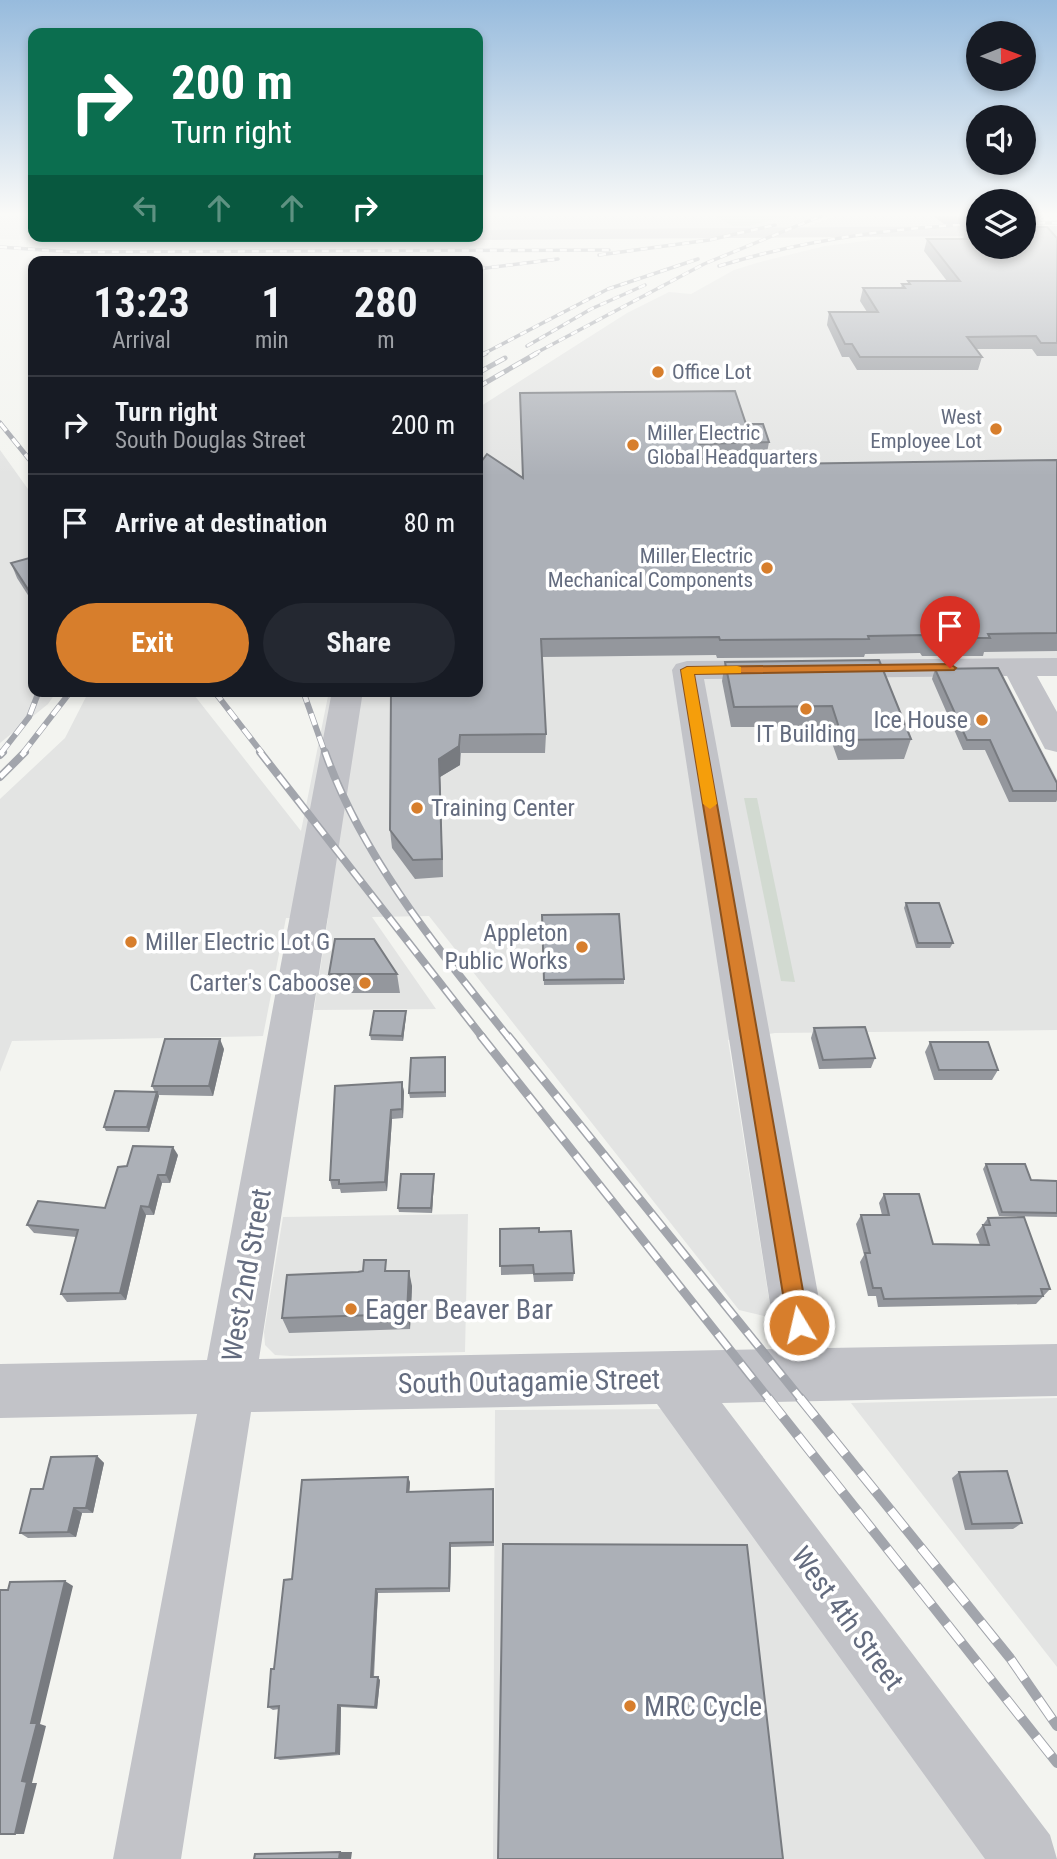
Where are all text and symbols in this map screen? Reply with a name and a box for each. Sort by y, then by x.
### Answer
north arrow [966,21,1036,91]
map controls [966,21,1036,259]
text: 200 m [171,54,293,111]
icon: right [56,56,147,147]
button: sound [966,105,1036,175]
text: Turn right [171,113,292,151]
icon: left [127,189,165,227]
icon: ahead [200,189,238,227]
icon: ahead [273,189,311,227]
icon: right [346,189,384,227]
button: layers [966,189,1036,259]
text: 13:23 [93,278,190,327]
text: 1 [261,278,282,327]
text: 280 [354,278,418,327]
text: Arrival [112,327,171,354]
text: min [255,327,289,354]
text: m [377,327,394,354]
place label: Office Lot [672,360,751,384]
marker: Office Lot [650,364,666,380]
text: Turn right [115,397,217,427]
place label: West Employee Lot [870,405,982,453]
icon: right [56,406,94,444]
text: 200 m [391,410,455,440]
place label: Miller Electric Global Headquarters [647,421,818,469]
marker: West Employee Lot [988,421,1004,437]
text: South Douglas Street [115,427,306,454]
marker: Miller Electric Global Headquarters [625,437,641,453]
icon: arrive [56,504,94,542]
text: Arrive at destination [115,508,327,538]
text: 80 m [404,508,455,538]
place label: Miller Electric Mechanical Components [548,544,753,592]
marker: Miller Electric Mechanical Components [759,560,775,576]
pin [920,596,980,668]
button: Exit [56,603,249,683]
button: Share [263,603,455,683]
icon: arrive [931,607,969,645]
marker: IT Building [798,701,814,717]
place label: Ice House [873,706,968,734]
marker: Ice House [974,712,990,728]
place label: IT Building [756,720,856,748]
place label: Training Center [431,794,575,822]
marker: Training Center [409,800,425,816]
place label: Appleton Public Works [445,919,568,975]
place label: Miller Electric Lot G [145,928,330,956]
marker: Miller Electric Lot G [123,934,139,950]
marker: Appleton Public Works [574,939,590,955]
place label: Carter's Caboose [189,969,351,997]
marker: Carter's Caboose [357,975,373,991]
street label: West 2nd Street [215,1186,278,1364]
position arrow [762,1288,836,1362]
place label: Eager Beaver Bar [365,1293,553,1326]
marker: Eager Beaver Bar [343,1301,359,1317]
street label: South Outagamie Street [398,1363,660,1400]
street label: West 4th Street [785,1540,911,1696]
place label: MRC Cycle [644,1690,762,1723]
marker: MRC Cycle [622,1698,638,1714]

